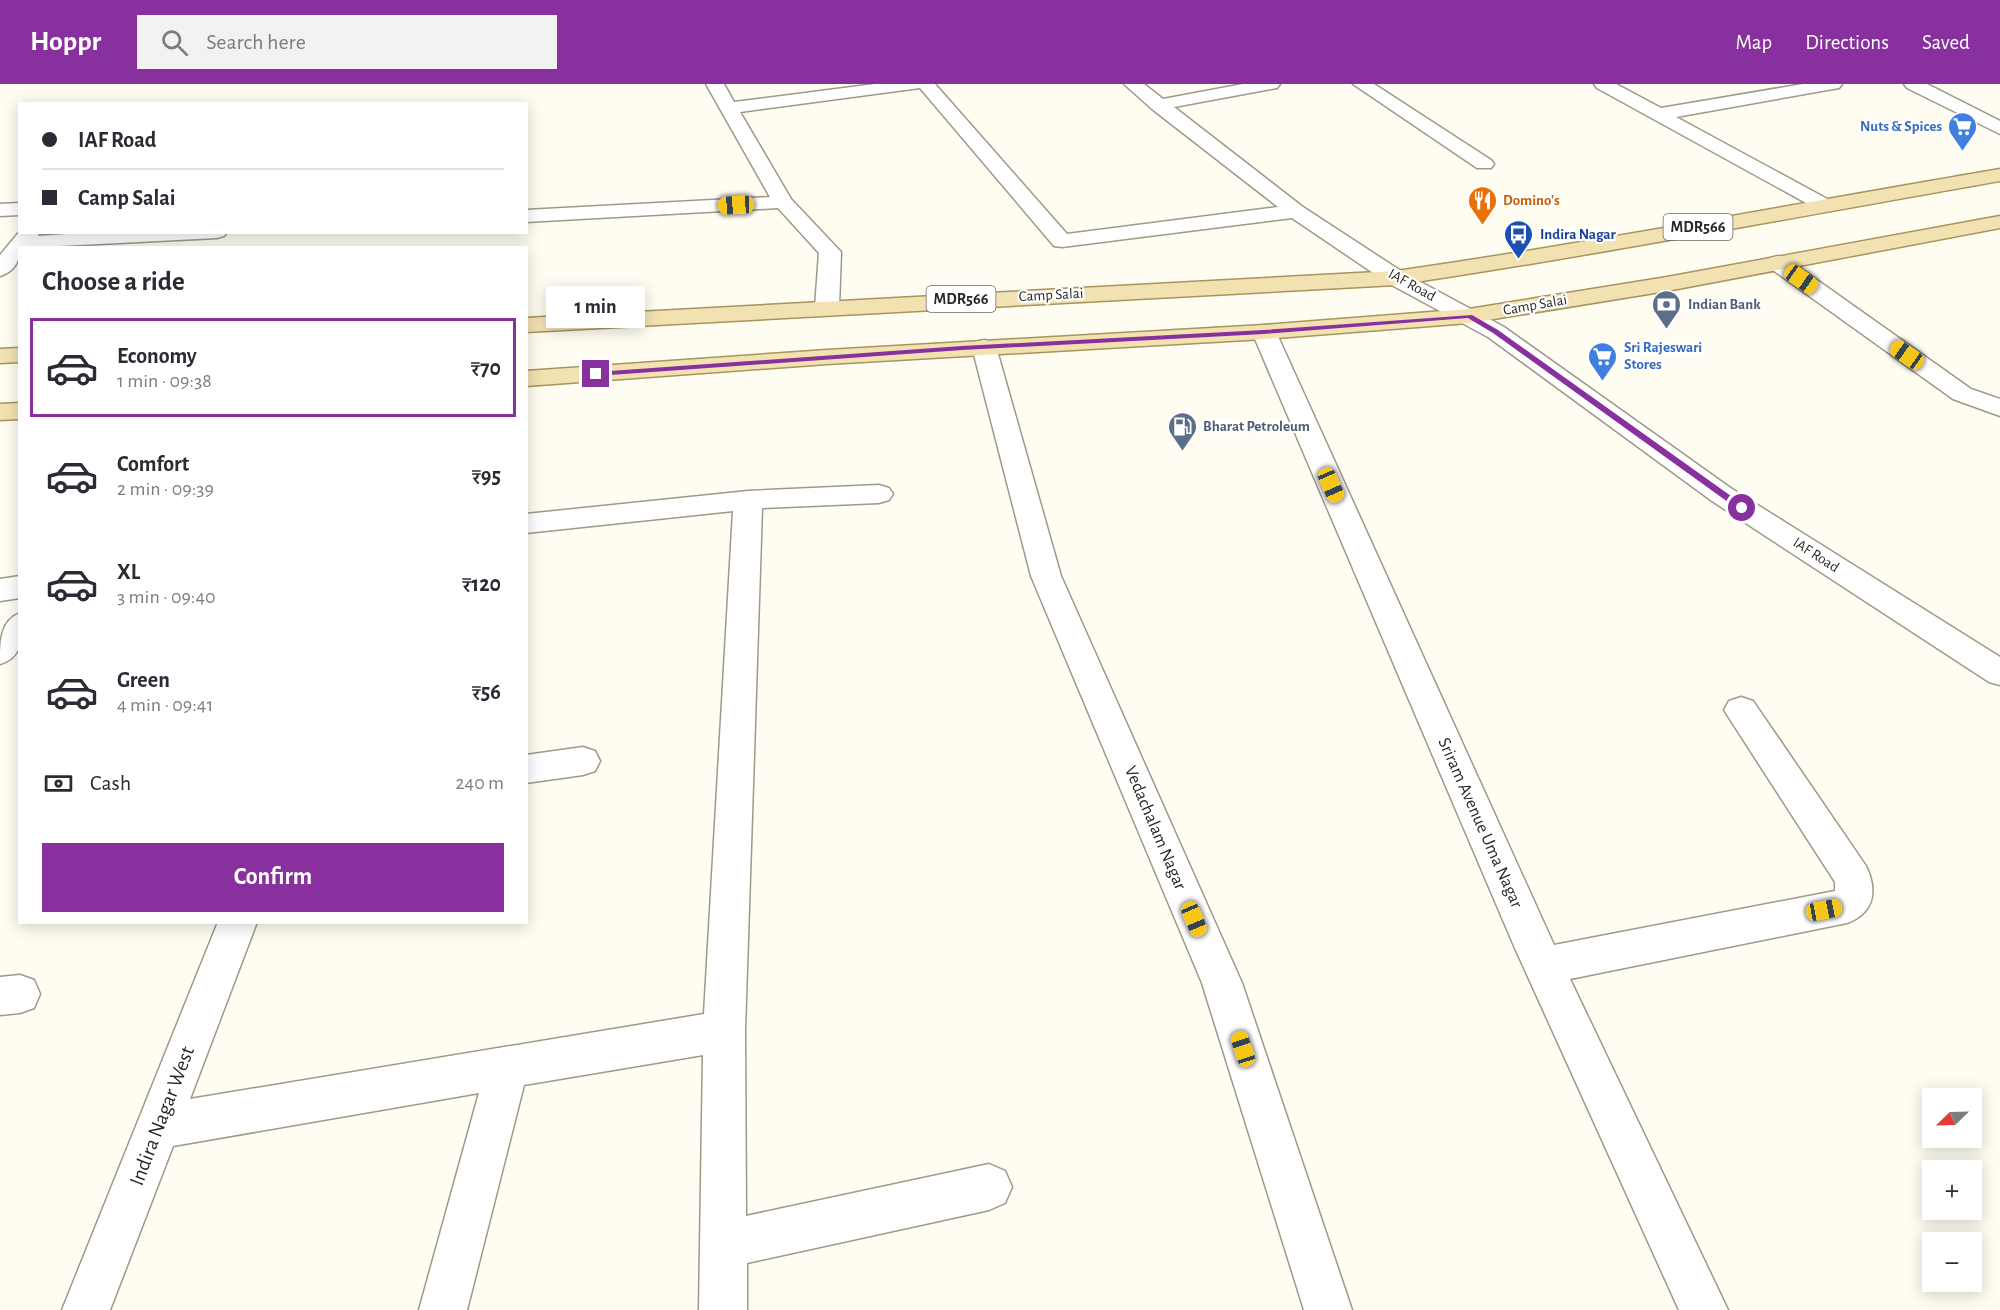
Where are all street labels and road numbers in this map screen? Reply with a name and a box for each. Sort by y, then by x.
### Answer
road number: MDR566 [1664,214,1732,240]
street label: IAF Road [1386,266,1438,304]
road number: MDR566 [926,286,996,312]
street label: Camp Salai [1018,286,1084,304]
street label: Camp Salai [1502,292,1568,318]
street label: IAF Road [1790,535,1842,575]
street label: Sriram Avenue Uma Nagar [1434,735,1526,911]
street label: Vedachalam Nagar [1121,763,1189,893]
street label: Indira Nagar West [126,1043,198,1189]

